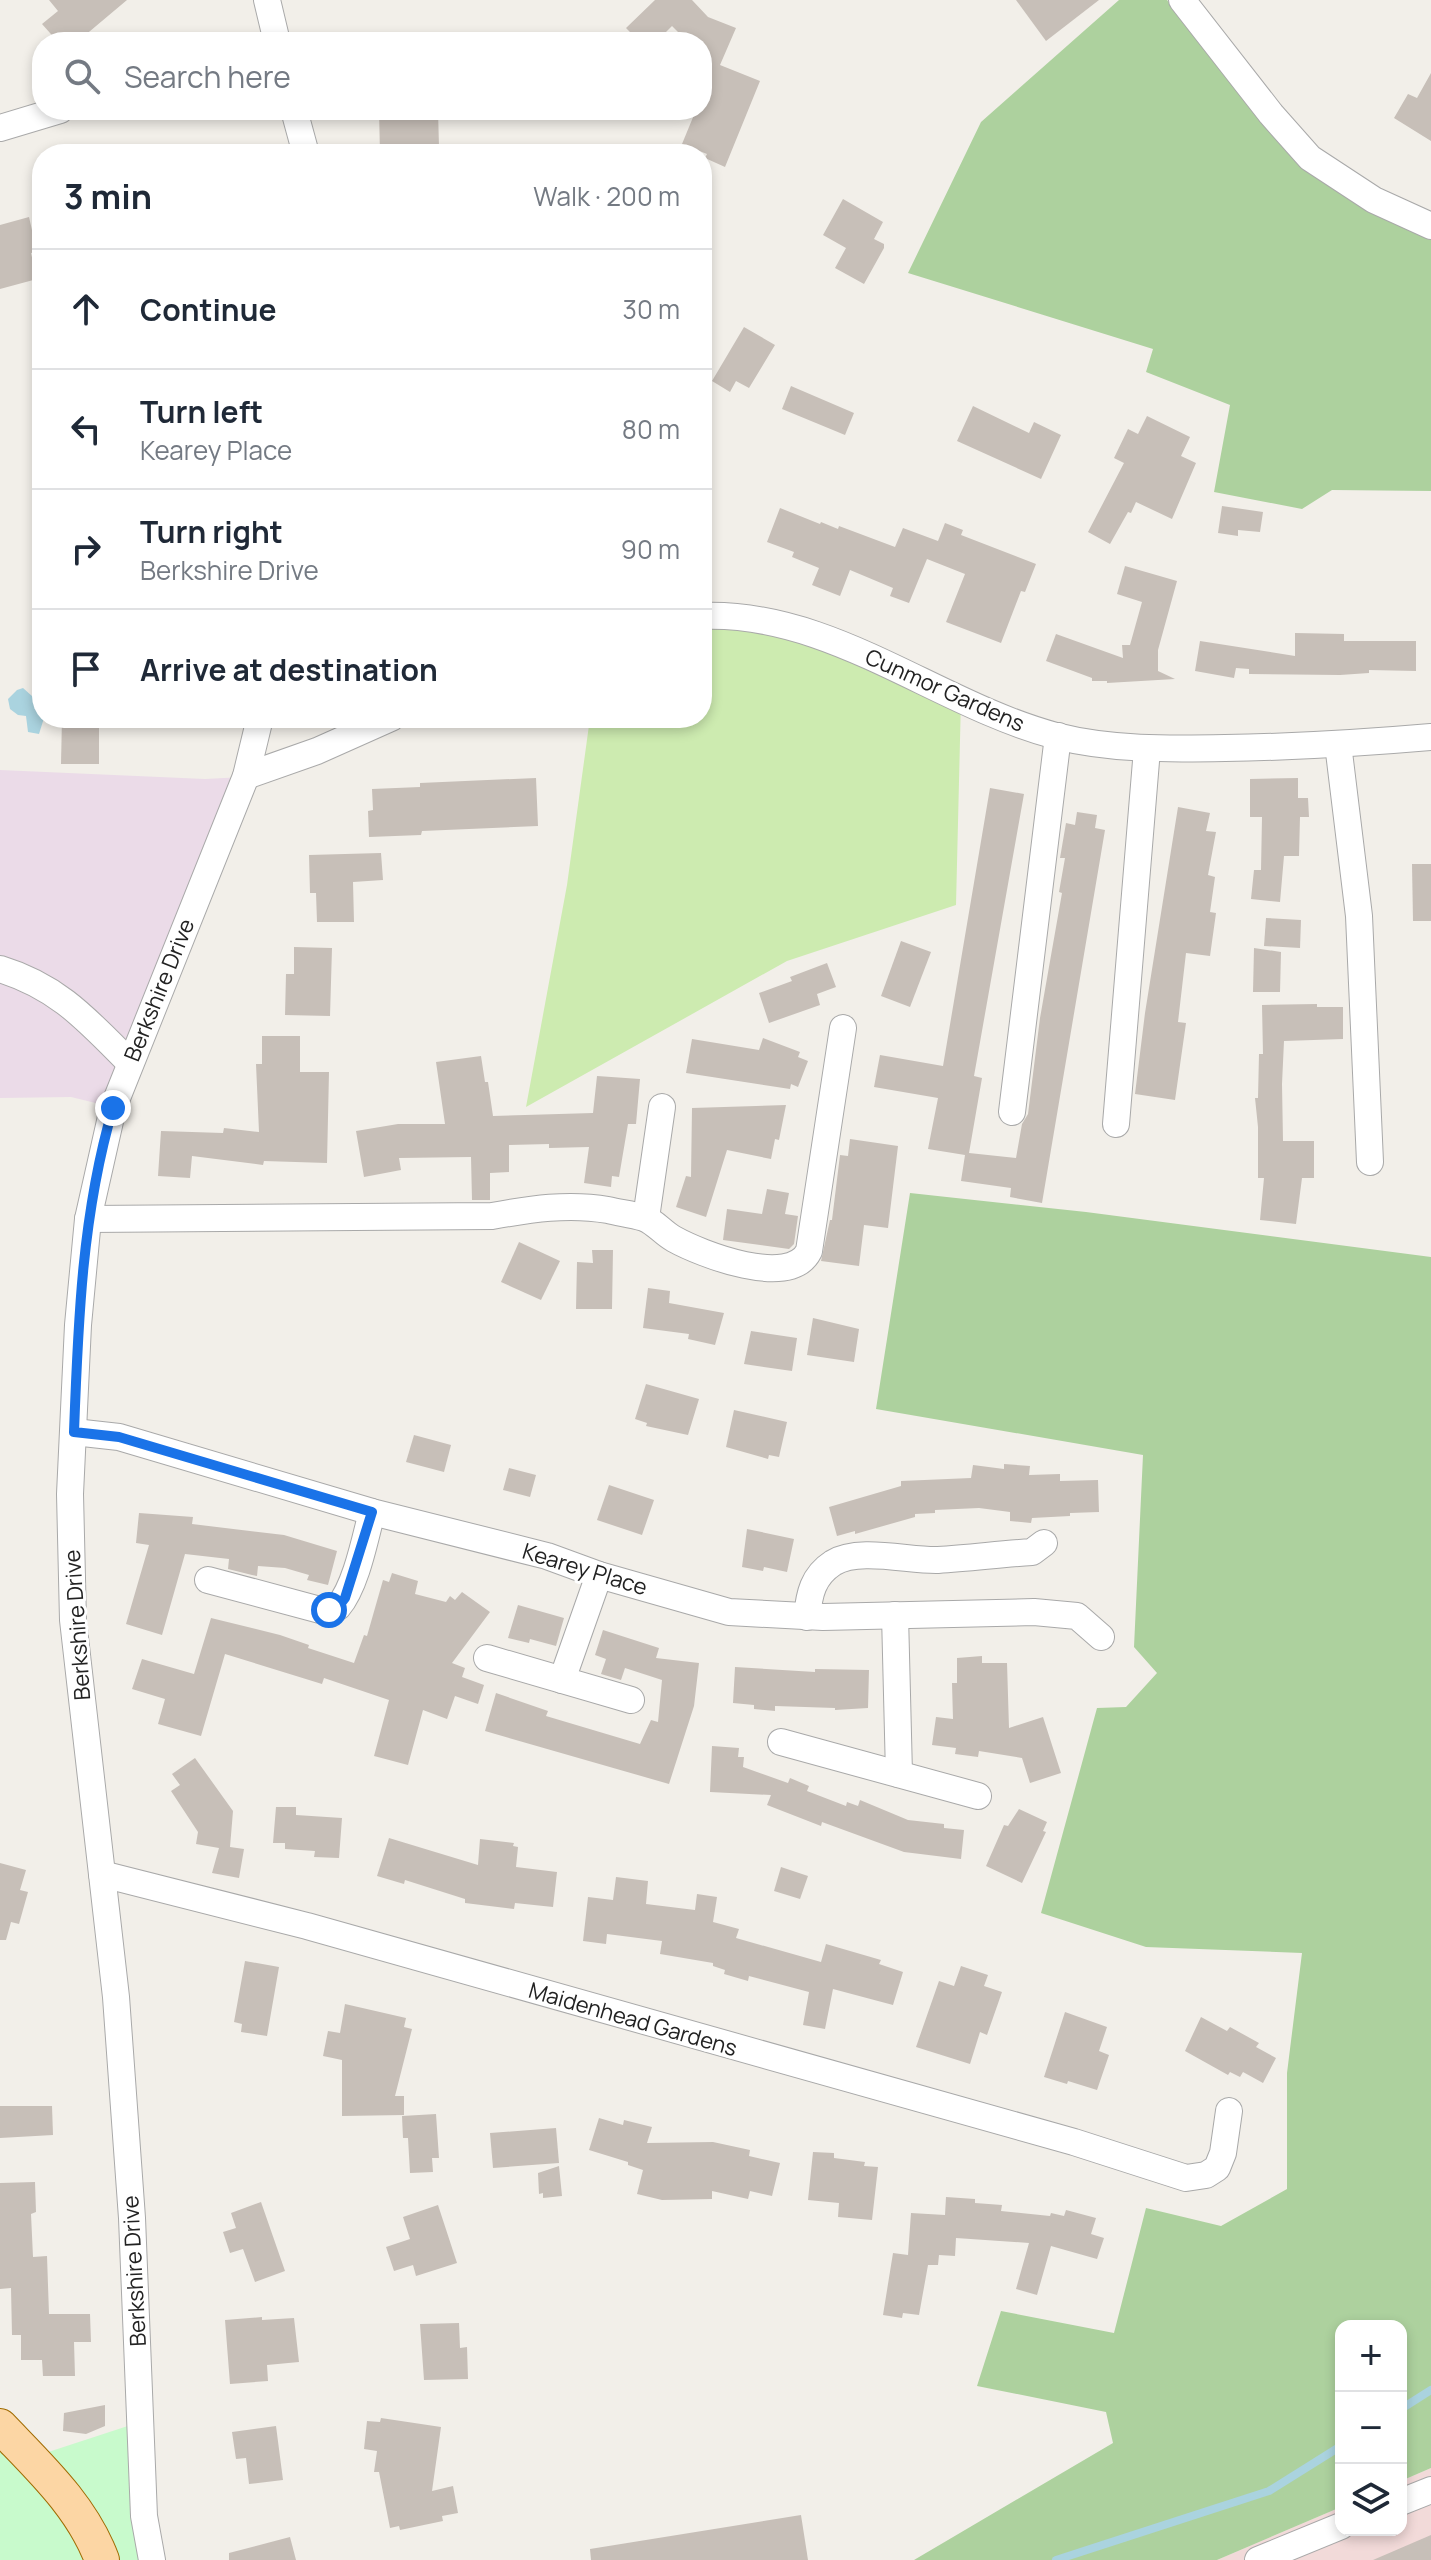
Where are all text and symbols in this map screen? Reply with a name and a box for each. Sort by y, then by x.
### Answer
search box [32,32,712,120]
icon: search [60,54,104,98]
text: Search here [124,56,291,97]
text: 3 min [64,173,152,219]
text: Walk · 200 m [533,178,680,214]
icon: ahead [64,287,108,331]
text: Continue [140,289,276,330]
text: 30 m [623,291,680,327]
text: Turn left [140,391,263,432]
icon: left [64,407,108,451]
text: 80 m [622,411,680,447]
text: Kearey Place [140,432,292,468]
text: Turn right [140,511,283,552]
icon: right [64,527,108,571]
text: 90 m [621,531,680,567]
text: Berkshire Drive [140,552,319,588]
street label: Cunmor Gardens [861,641,1029,739]
icon: arrive [64,647,108,691]
text: Arrive at destination [140,649,438,690]
street label: Berkshire Drive [117,914,201,1066]
route end [95,1090,131,1126]
street label: Kearey Place [519,1536,651,1602]
street label: Berkshire Drive [57,1548,97,1701]
route start [311,1592,347,1628]
street label: Maidenhead Gardens [525,1975,741,2063]
street label: Berkshire Drive [115,2195,153,2347]
map controls [1335,2320,1407,2536]
button: + [1335,2320,1407,2392]
button: − [1335,2392,1407,2464]
button: layers [1335,2464,1407,2536]

